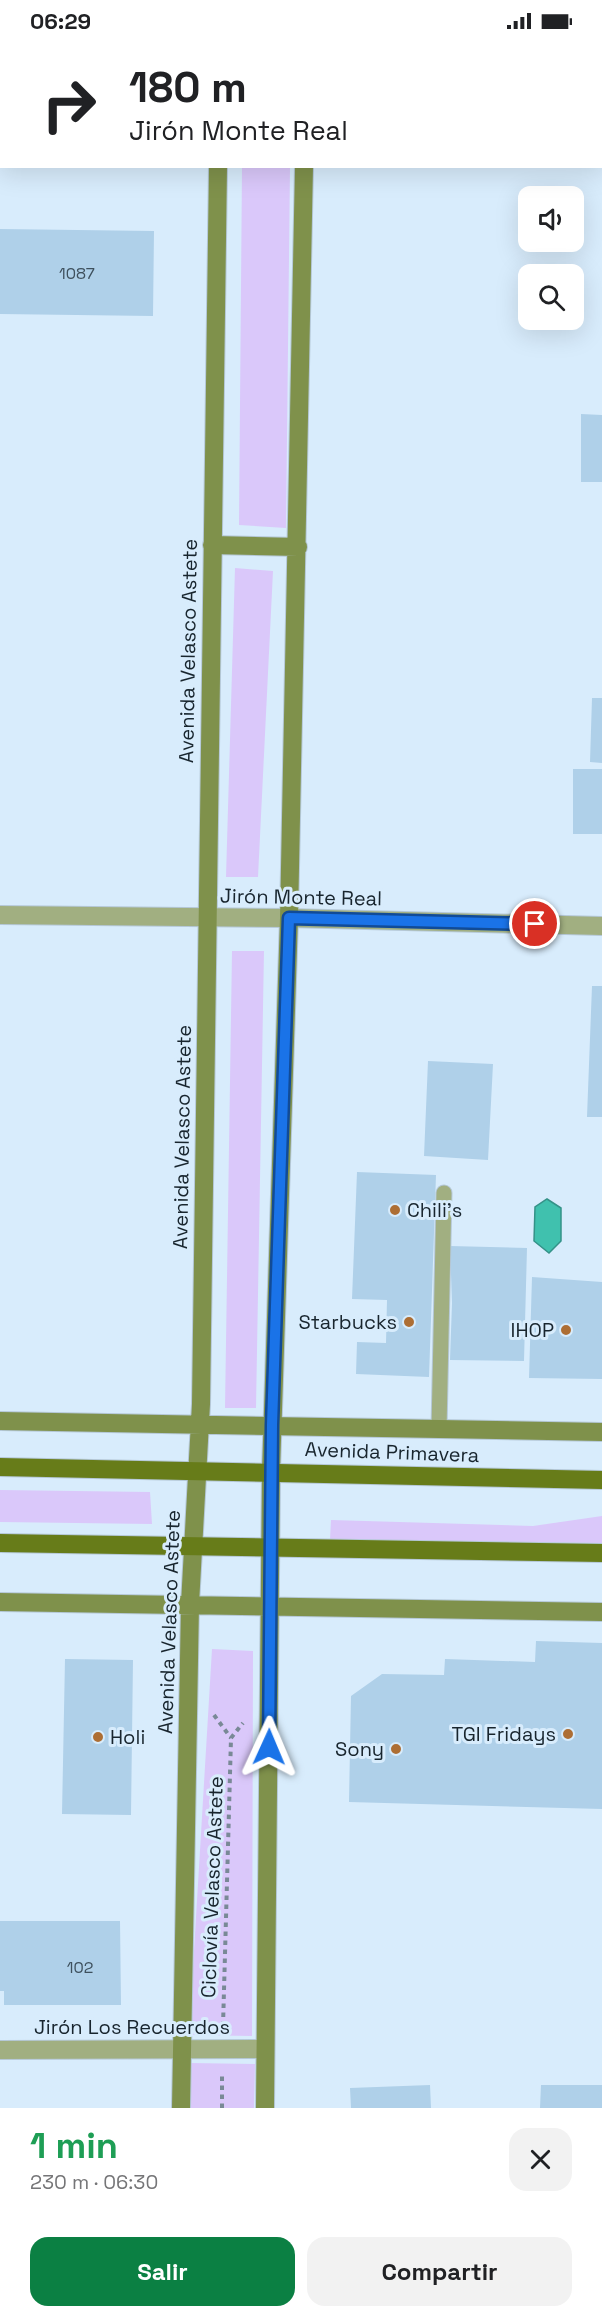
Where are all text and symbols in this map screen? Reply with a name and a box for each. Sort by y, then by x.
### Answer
text: 06:29 [30,7,91,35]
text: 180 m [129,61,247,114]
icon: right [30,66,108,144]
text: Jirón Monte Real [129,113,348,148]
map controls [518,186,584,330]
button: sound [518,186,584,252]
house number: 1087 [59,263,95,284]
button: search [518,264,584,330]
street label: Avenida Velasco Astete [173,539,203,763]
street label: Jirón Monte Real [220,883,382,911]
pin [509,898,560,949]
icon: arrive [518,907,551,940]
street label: Avenida Velasco Astete [167,1025,197,1249]
place label: Chili's [407,1197,462,1223]
marker: Chili's [388,1203,402,1217]
place label: Starbucks [298,1309,397,1335]
marker: Starbucks [402,1315,416,1329]
place label: IHOP [511,1317,554,1343]
marker: IHOP [559,1323,573,1337]
street label: Avenida Primavera [304,1436,480,1468]
street label: Avenida Velasco Astete [152,1509,186,1735]
position arrow [237,1715,301,1779]
place label: TGI Fridays [451,1721,556,1747]
place label: Holi [110,1724,145,1750]
marker: TGI Fridays [561,1727,575,1741]
marker: Holi [91,1730,105,1744]
place label: Sony [335,1736,384,1762]
marker: Sony [389,1742,403,1756]
street label: Ciclovía Velasco Astete [195,1776,229,1998]
house number: 102 [67,1957,93,1978]
street label: Jirón Los Recuerdos [34,2014,230,2040]
text: 1 min [30,2123,118,2169]
button: close [509,2128,572,2191]
text: 230 m · 06:30 [30,2169,158,2195]
button: Salir [30,2237,295,2306]
button: Compartir [307,2237,572,2306]

